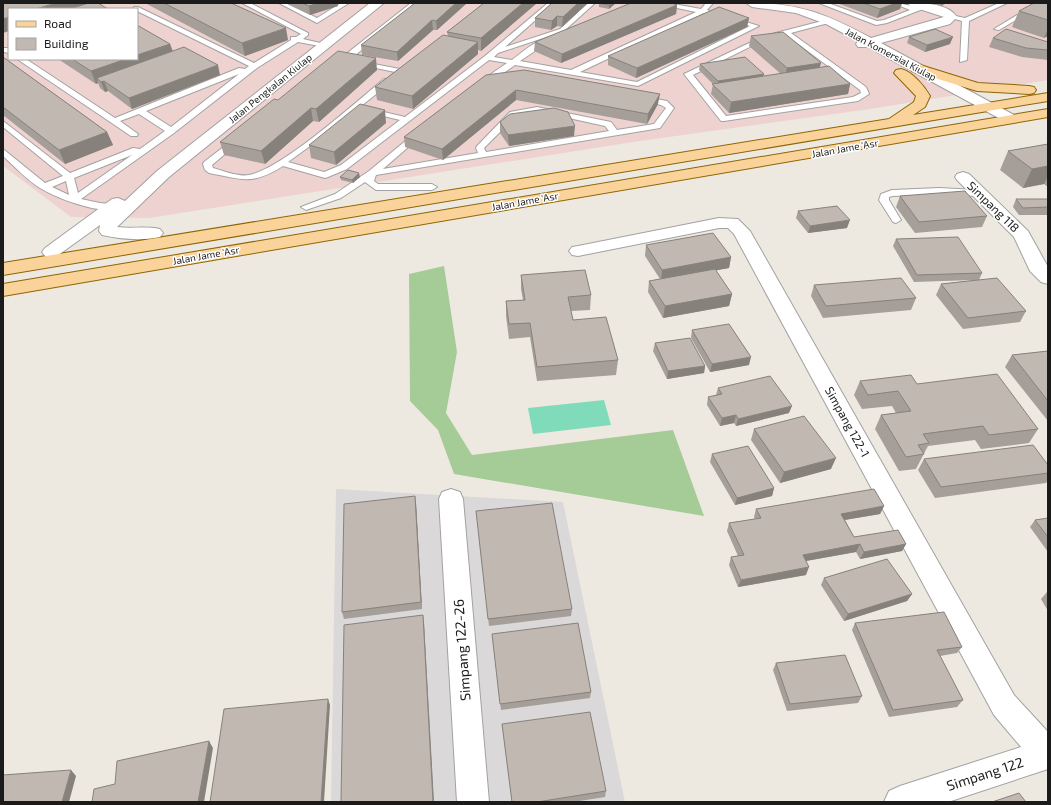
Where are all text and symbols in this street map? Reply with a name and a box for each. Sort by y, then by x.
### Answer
legend [8,8,138,60]
text: Road [44,16,72,30]
street label: Jalan Komersial Kiulap [843,25,939,83]
text: Building [44,36,89,50]
street label: Jalan Pengkalan Kiulap [226,51,314,125]
street label: Jalan Jame 'Asr [811,136,879,160]
street label: Simpang 118 [965,178,1023,235]
street label: Jalan Jame 'Asr [491,189,559,213]
street label: Jalan Jame 'Asr [172,243,240,267]
street label: Simpang 122-1 [823,384,873,459]
street label: Simpang 122-26 [449,599,474,701]
street label: Simpang 122 [944,753,1026,794]

